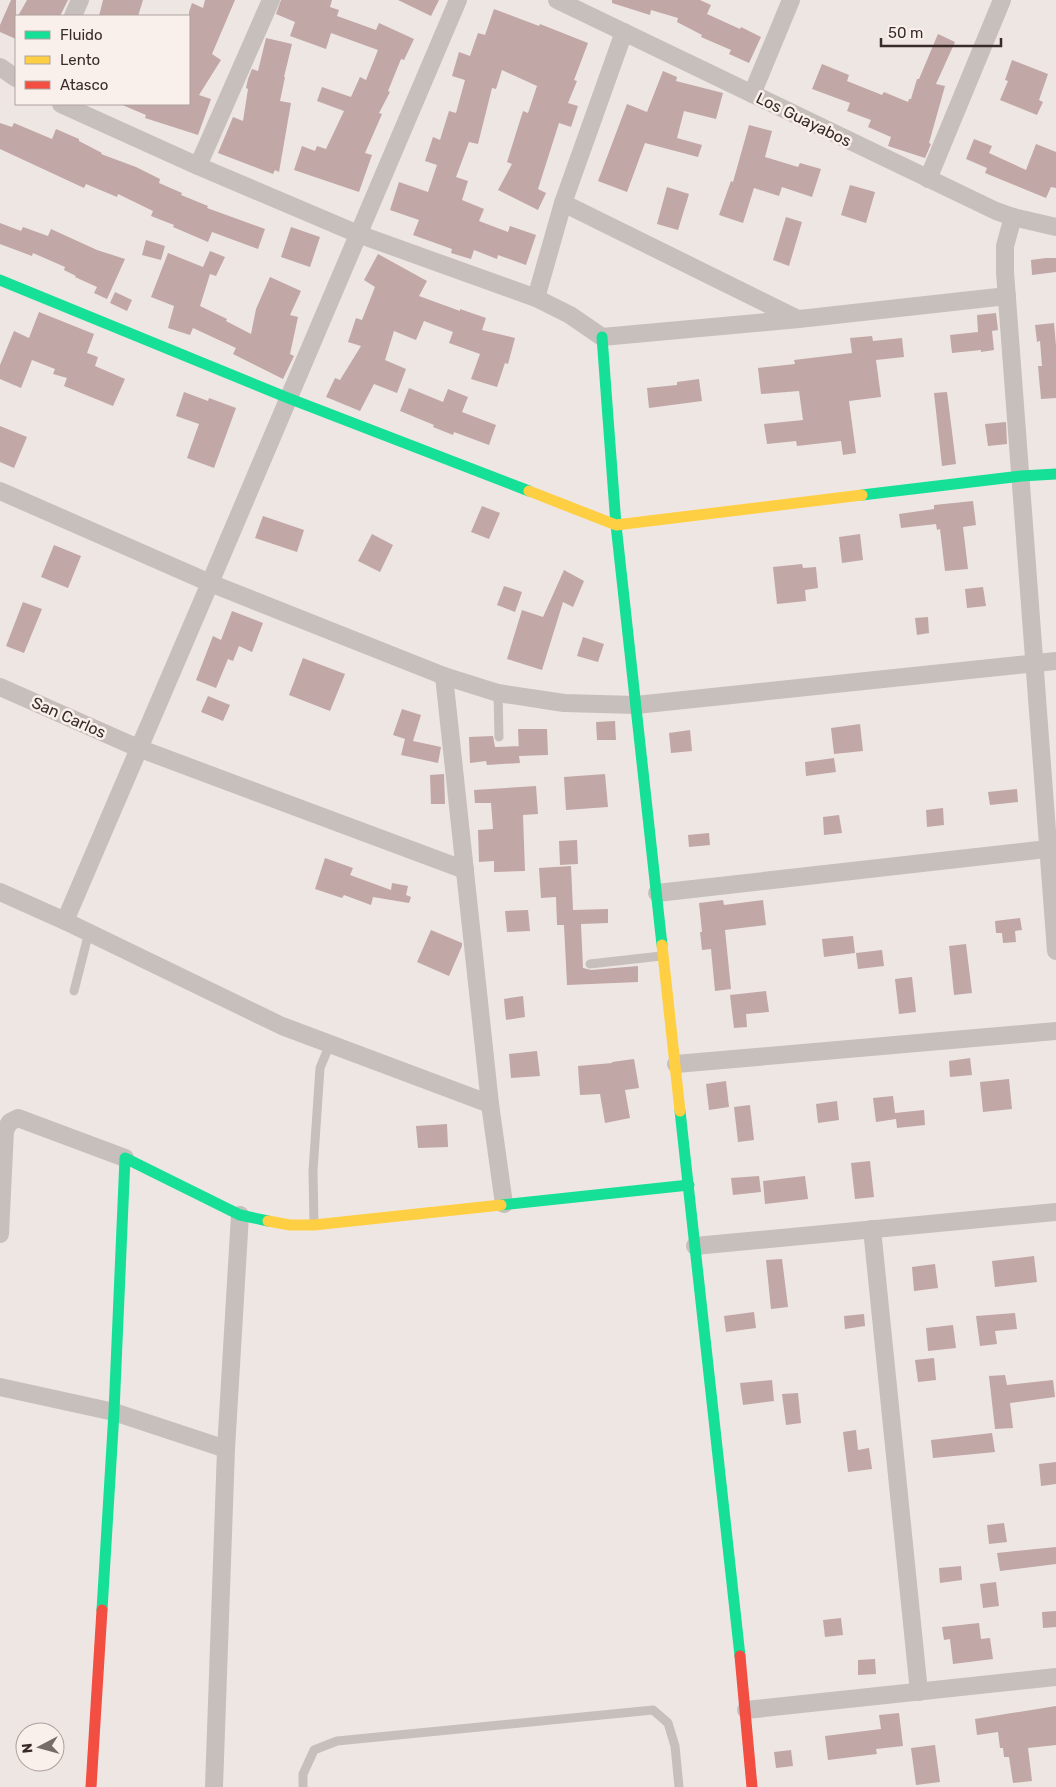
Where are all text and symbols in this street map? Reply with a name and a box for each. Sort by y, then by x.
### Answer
legend [15,15,190,105]
scale bar [881,15,1001,47]
text: 50 m [888,24,923,42]
text: Fluido [60,26,103,44]
text: Lento [60,51,100,69]
text: Atasco [60,76,108,94]
street label: Los Guayabos [753,88,854,151]
street label: San Carlos [29,693,109,742]
north arrow [15,1722,65,1772]
text: N [19,1742,37,1754]

